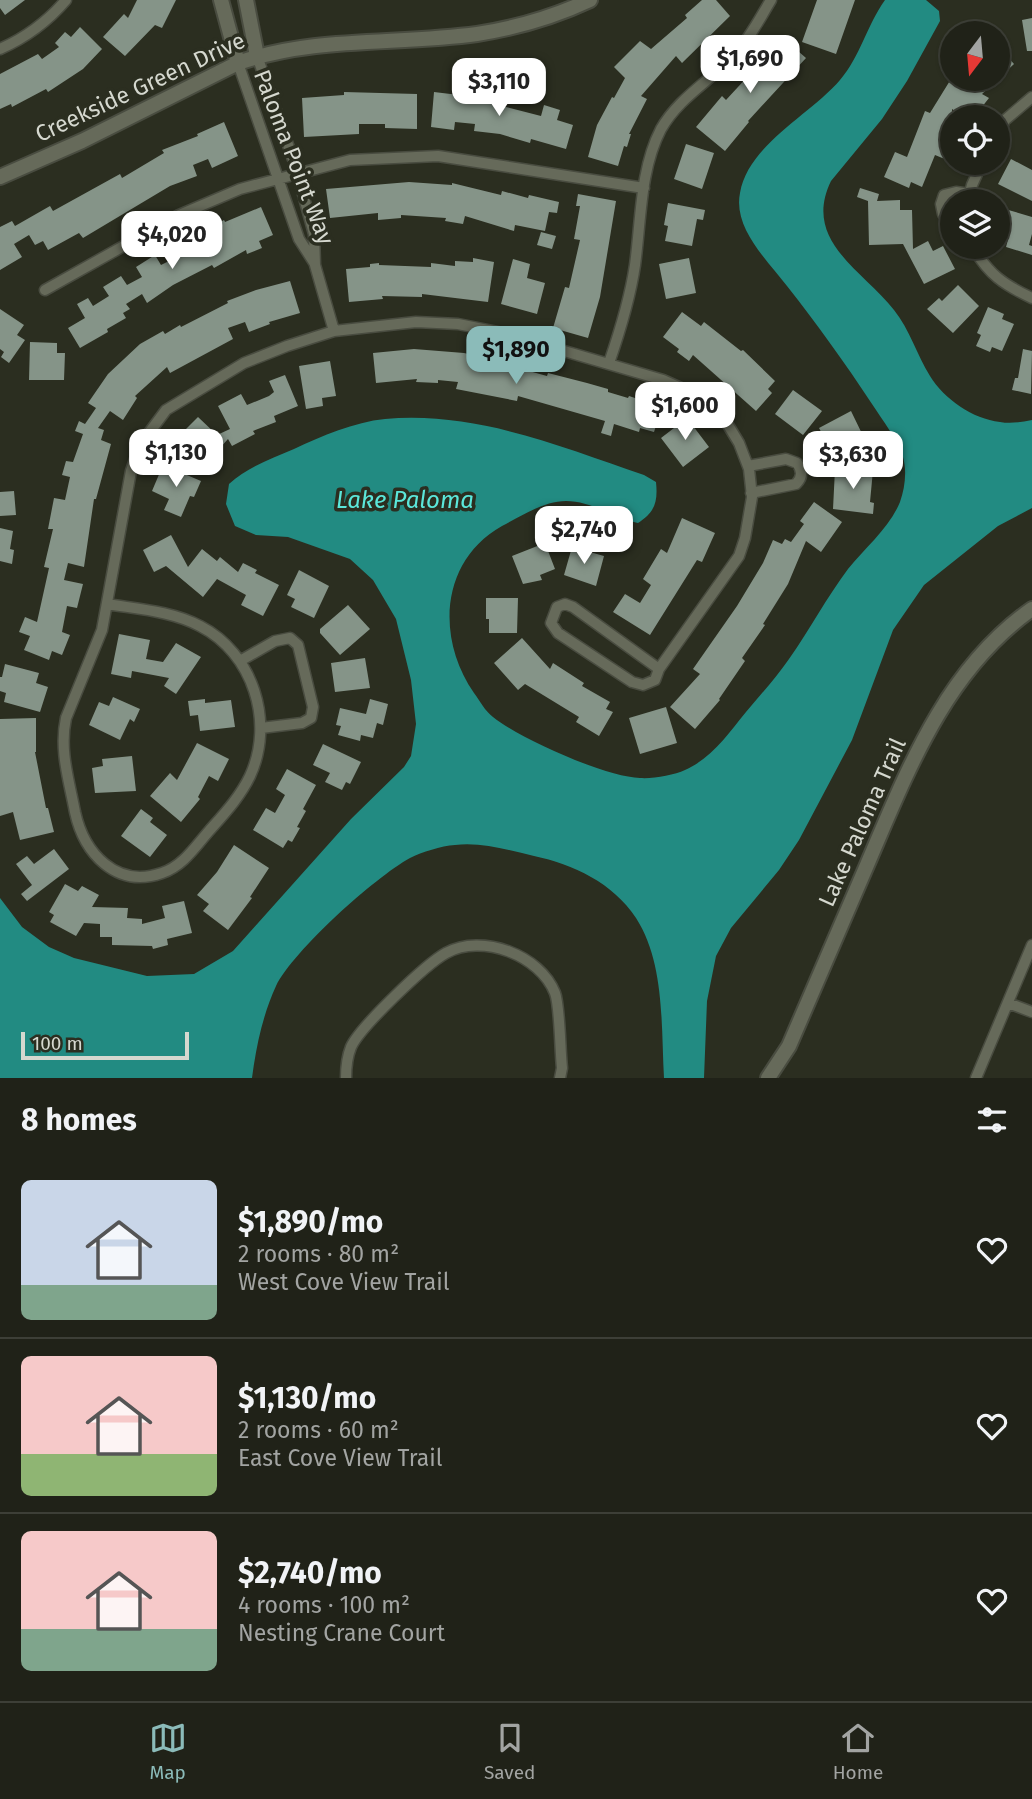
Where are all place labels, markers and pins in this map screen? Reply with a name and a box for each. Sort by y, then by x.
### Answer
pin: $1,690 [693,36,807,95]
pin: $3,110 [442,58,556,118]
pin: $4,020 [115,212,229,271]
pin: $1,890 [459,326,573,386]
pin: $1,600 [628,382,742,442]
pin: $1,130 [119,430,233,489]
pin: $3,630 [796,432,910,491]
pin: $2,740 [527,506,641,566]

